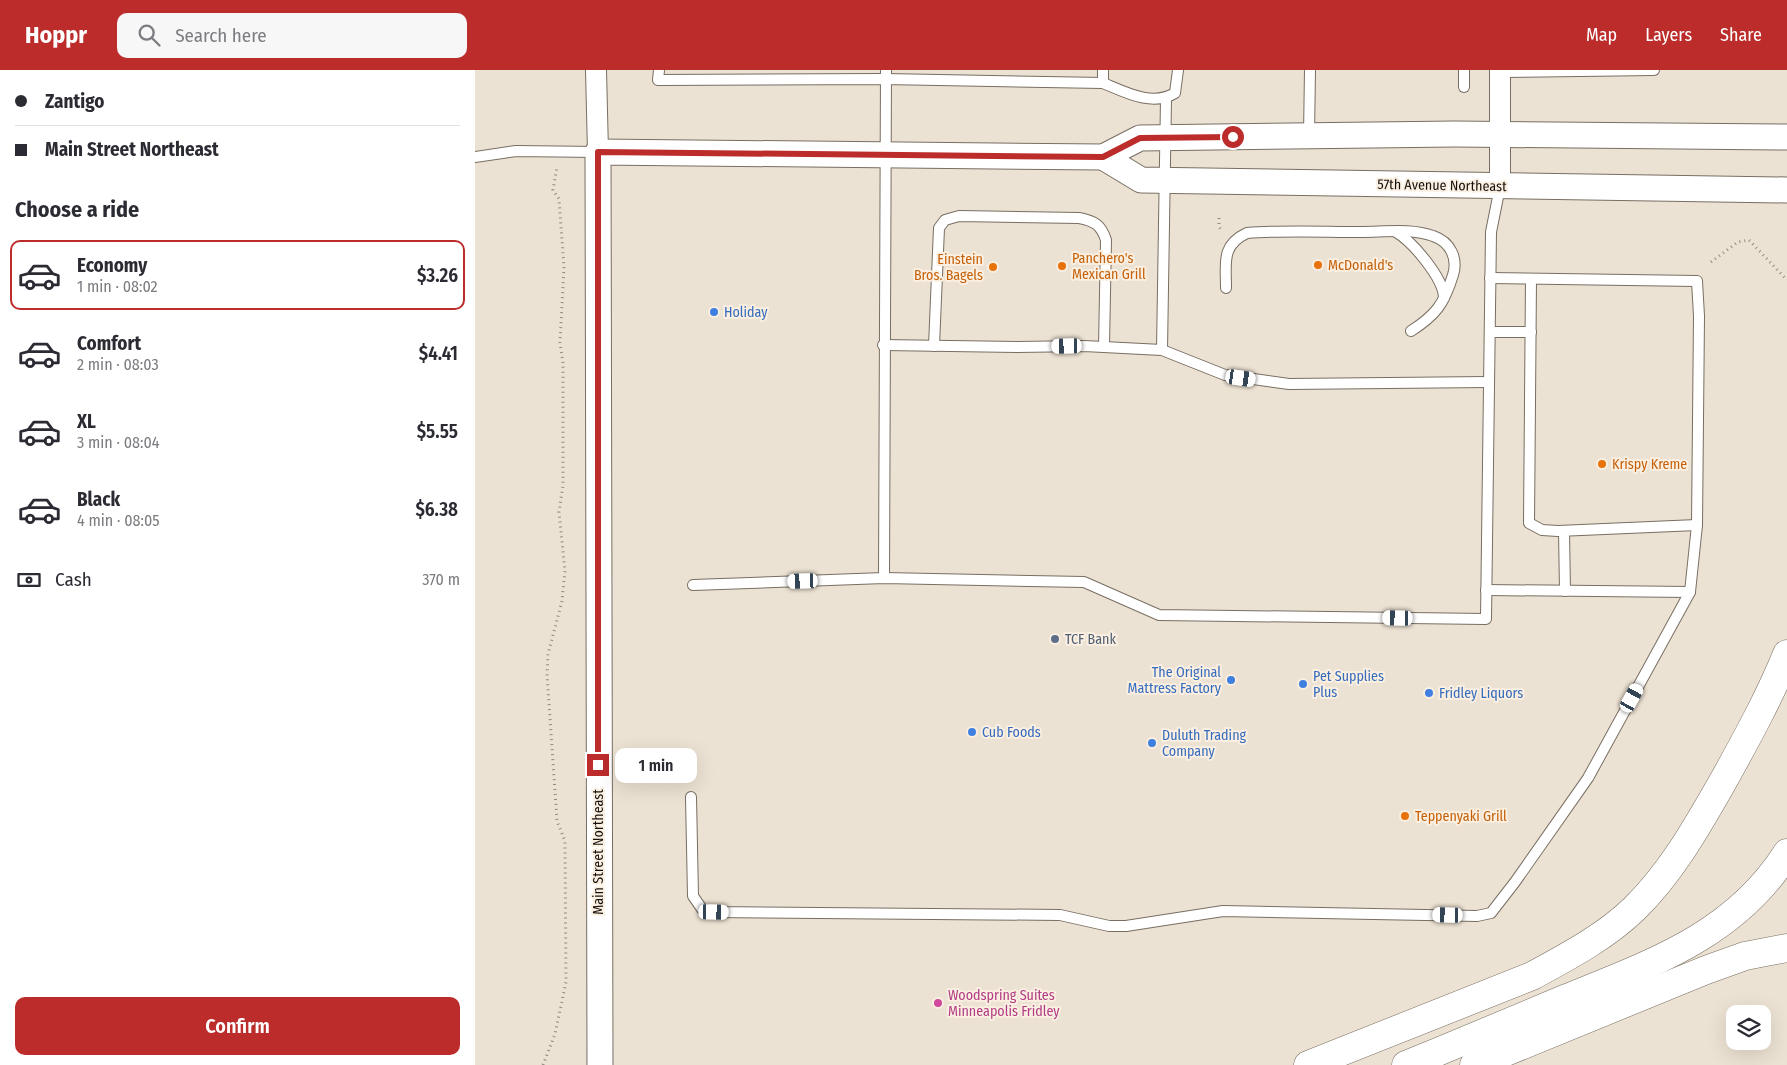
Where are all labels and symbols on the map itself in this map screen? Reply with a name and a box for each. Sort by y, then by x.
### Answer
route start [1222,126,1244,148]
street label: 57th Avenue Northeast [1377,176,1507,195]
place label: Panchero's Mexican Grill [1072,250,1146,283]
place label: Einstein Bros. Bagels [914,251,983,284]
place label: McDonald's [1328,257,1393,274]
marker: McDonald's [1312,259,1324,271]
marker: Panchero's Mexican Grill [1056,260,1068,272]
marker: Einstein Bros. Bagels [987,261,999,273]
place label: Holiday [724,304,768,321]
marker: Holiday [708,306,720,318]
car [1051,338,1082,354]
car [1225,368,1256,388]
place label: Krispy Kreme [1612,456,1687,473]
marker: Krispy Kreme [1596,458,1608,470]
car [787,573,818,589]
car [1382,610,1413,626]
place label: TCF Bank [1065,631,1116,648]
marker: TCF Bank [1049,633,1061,645]
place label: The Original Mattress Factory [1128,664,1222,697]
place label: Pet Supplies Plus [1313,668,1384,701]
marker: The Original Mattress Factory [1225,674,1237,686]
marker: Pet Supplies Plus [1297,678,1309,690]
car [1618,681,1645,715]
place label: Fridley Liquors [1439,685,1523,702]
marker: Fridley Liquors [1423,687,1435,699]
place label: Cub Foods [982,724,1041,741]
marker: Cub Foods [966,726,978,738]
place label: Duluth Trading Company [1162,727,1247,760]
marker: Duluth Trading Company [1146,737,1158,749]
callout: 1 min [615,748,698,782]
route end [587,754,609,776]
street label: Main Street Northeast [590,789,607,915]
place label: Teppenyaki Grill [1415,808,1507,825]
marker: Teppenyaki Grill [1399,810,1411,822]
car [698,904,729,920]
car [1432,907,1463,923]
place label: Woodspring Suites Minneapolis Fridley [948,987,1060,1020]
marker: Woodspring Suites Minneapolis Fridley [932,997,944,1009]

